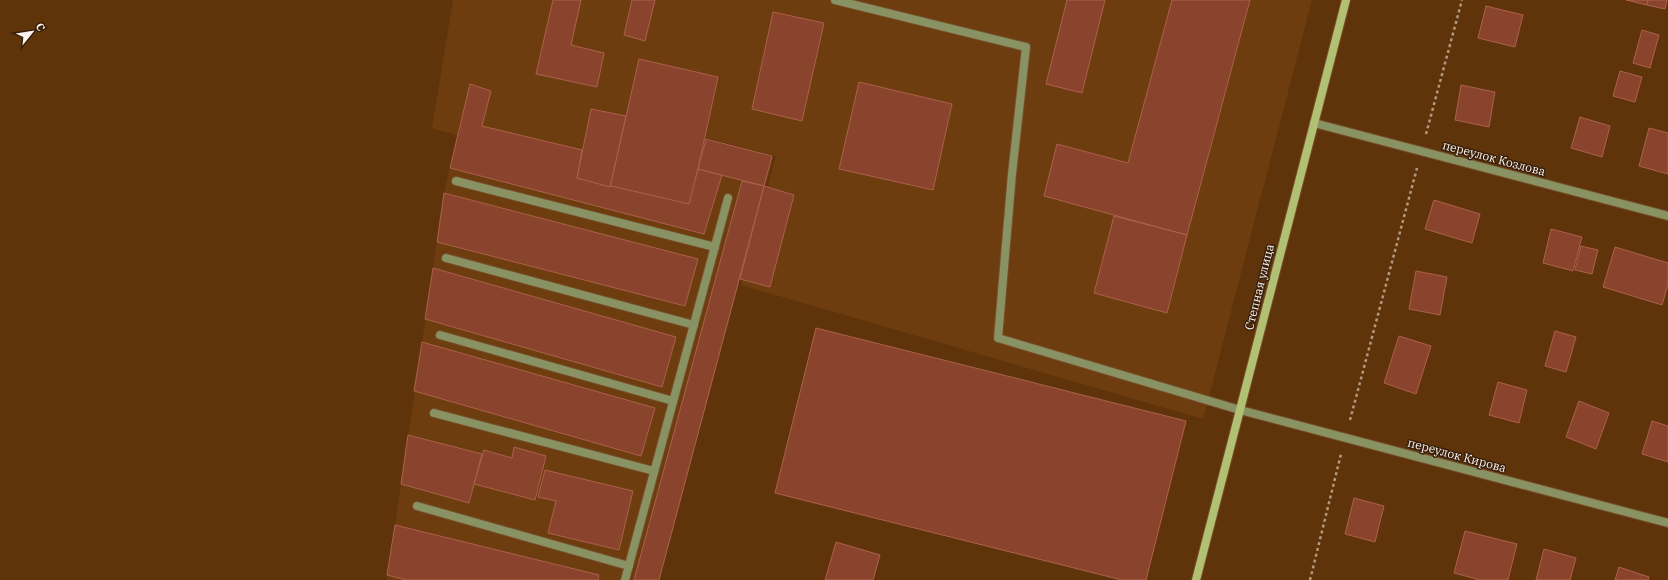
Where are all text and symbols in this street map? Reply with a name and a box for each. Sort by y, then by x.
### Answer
north arrow [12,12,52,52]
text: С [33,20,49,34]
street label: переулок Козлова [1441,137,1548,179]
street label: Степная улица [1241,242,1277,332]
street label: переулок Кирова [1406,435,1508,475]

